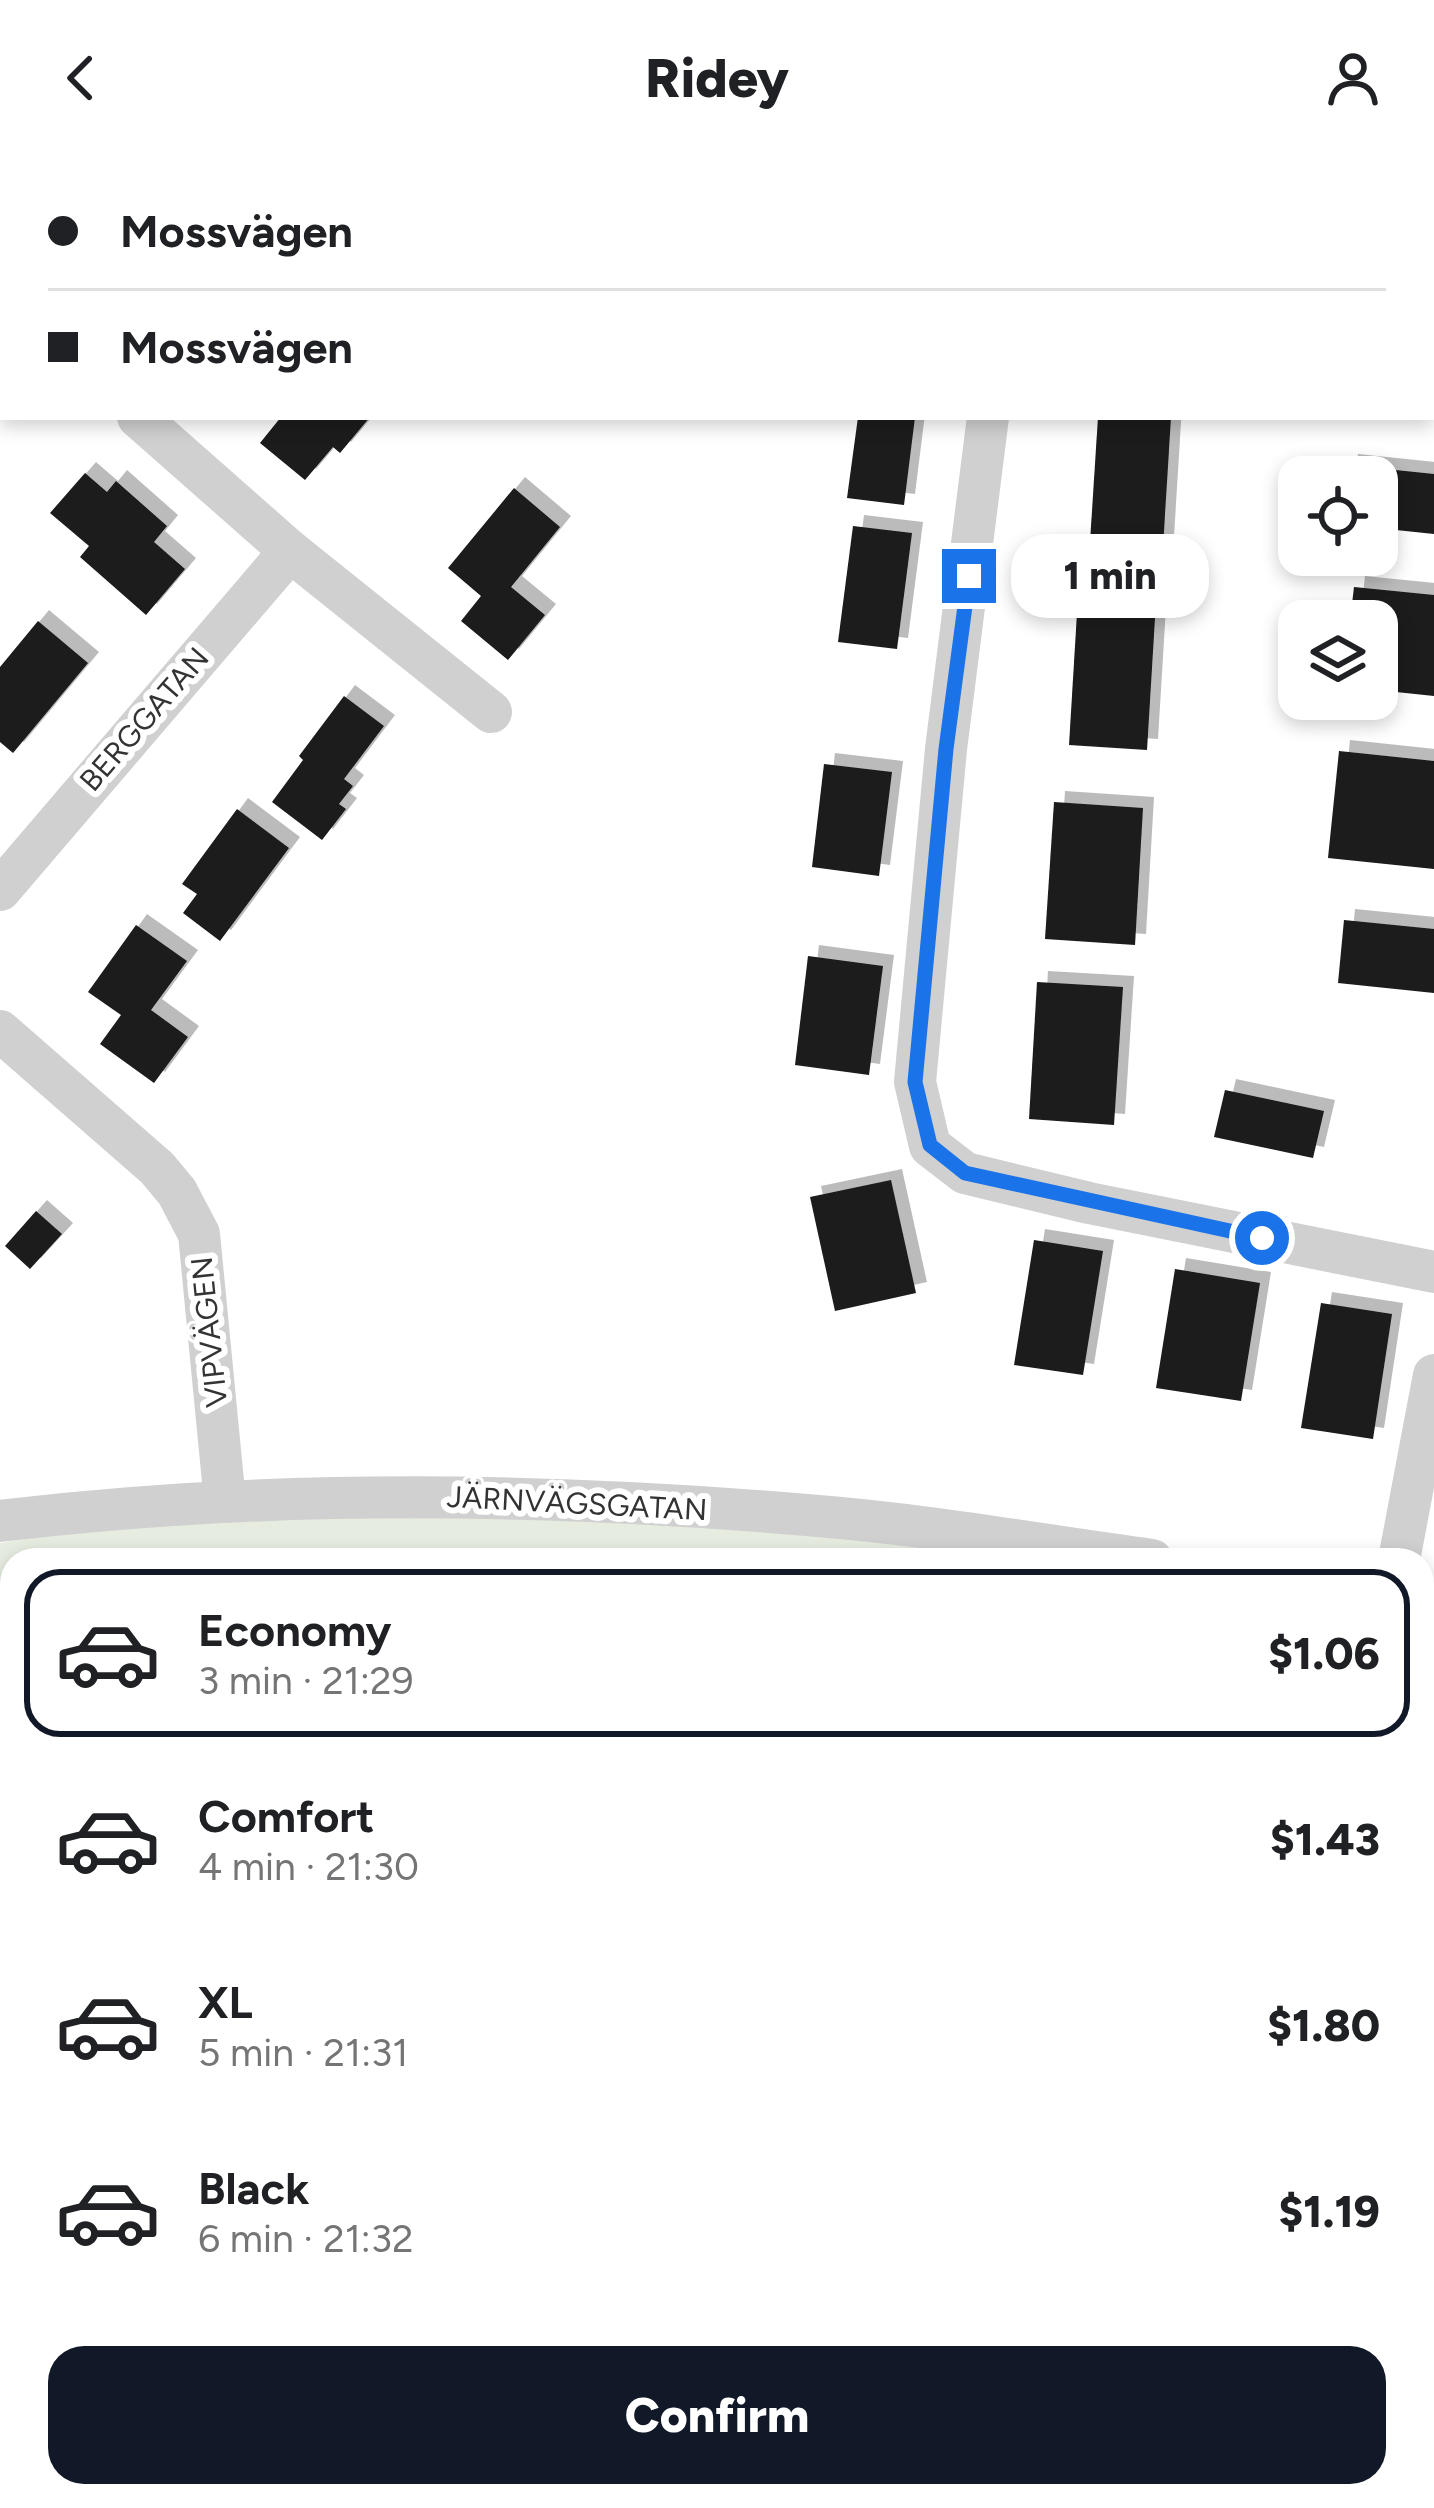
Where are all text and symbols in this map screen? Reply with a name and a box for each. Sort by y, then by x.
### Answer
icon: back [48,45,114,111]
icon: person [1320,45,1386,111]
text: Ridey [645,46,789,111]
text: Mossvägen [120,204,353,258]
text: Mossvägen [120,320,353,374]
map controls [1278,456,1398,720]
button: locate [1278,456,1398,576]
callout: 1 min [1011,534,1209,618]
route end [942,549,996,603]
text: 1 min [1063,552,1157,599]
button: layers [1278,600,1398,720]
street label: BERGGATAN [72,640,216,798]
route start [1235,1211,1289,1265]
street label: VIPVÄGEN [183,1255,235,1409]
street label: JÄRNVÄGSGATAN [446,1478,708,1528]
icon: car [54,1599,162,1707]
text: Economy [198,1603,391,1657]
text: $1.06 [1268,1626,1380,1680]
text: 3 min · 21:29 [198,1657,414,1704]
icon: car [54,1785,162,1893]
text: Comfort [198,1789,374,1843]
text: $1.43 [1270,1812,1380,1866]
text: 4 min · 21:30 [198,1843,419,1890]
icon: car [54,1971,162,2079]
text: XL [198,1975,253,2029]
text: $1.80 [1267,1998,1380,2052]
text: 5 min · 21:31 [198,2029,408,2076]
icon: car [54,2157,162,2265]
text: Black [198,2161,309,2215]
text: $1.19 [1279,2184,1380,2238]
text: 6 min · 21:32 [198,2215,414,2262]
button: Confirm [48,2346,1386,2484]

